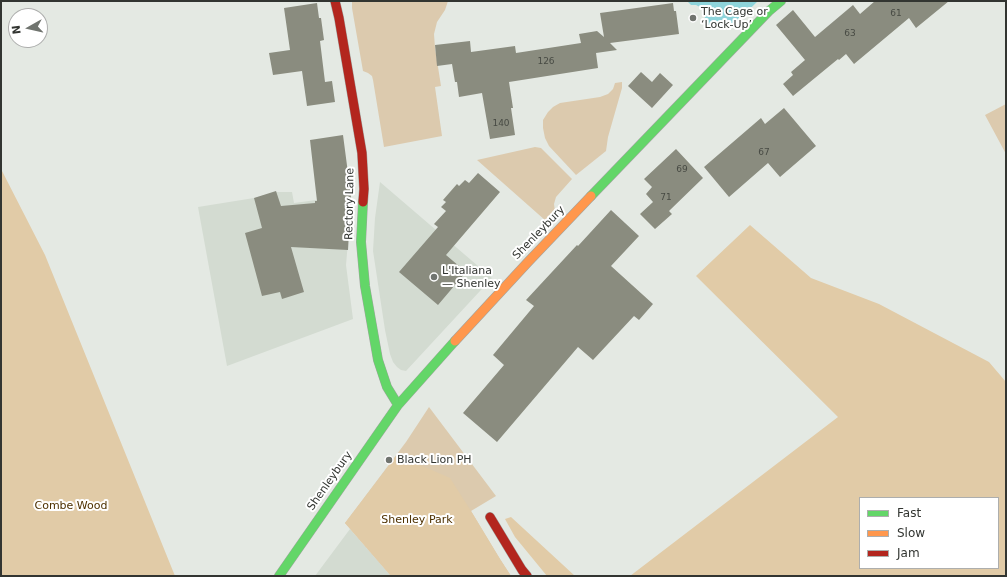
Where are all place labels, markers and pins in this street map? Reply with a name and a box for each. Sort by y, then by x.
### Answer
place label: The Cage or ‘Lock-Up’ [701,5,768,31]
marker: The Cage or ‘Lock-Up’ [688,13,698,23]
place label: L'Italiana — Shenley [442,264,501,290]
marker: L'Italiana — Shenley [429,272,439,282]
place label: Black Lion PH [397,453,472,467]
marker: Black Lion PH [384,455,394,465]

